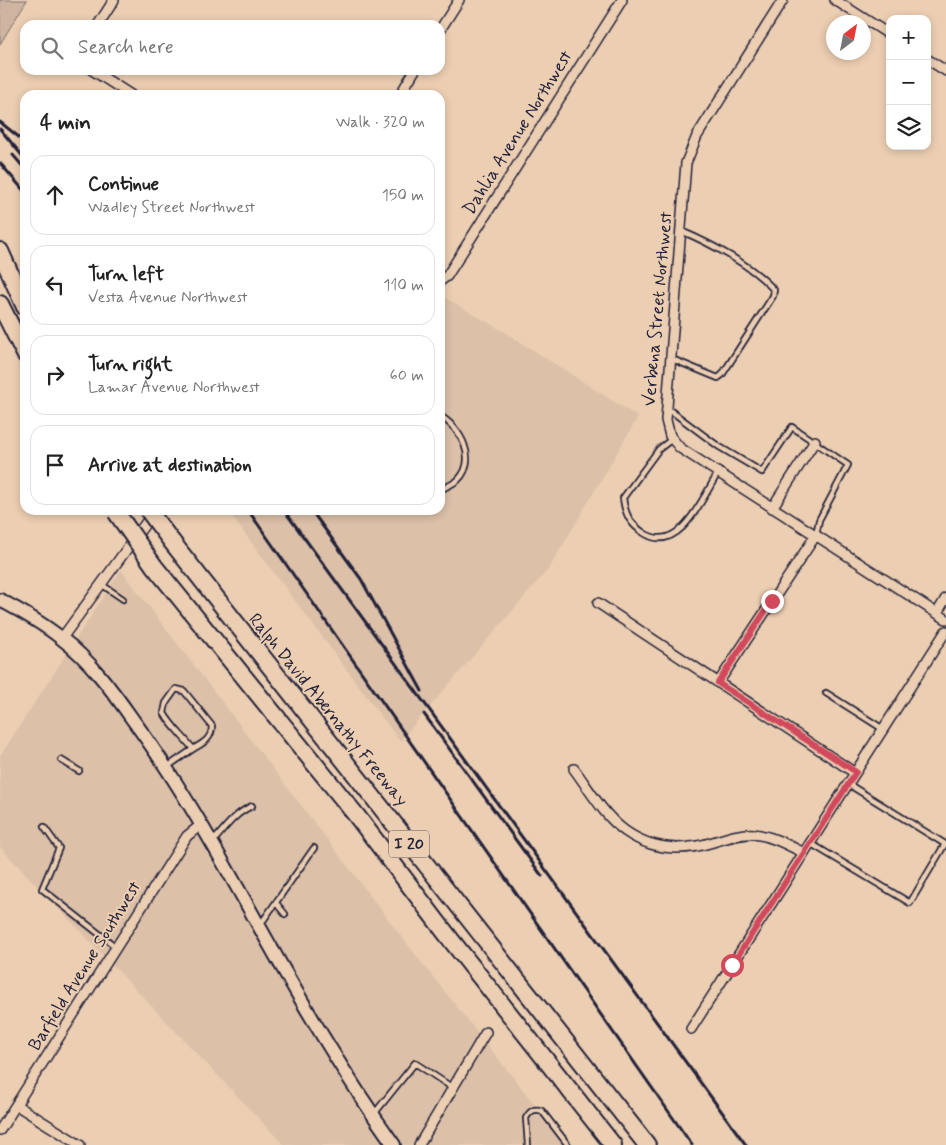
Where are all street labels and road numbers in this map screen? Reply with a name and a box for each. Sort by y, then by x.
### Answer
street label: Dahlia Avenue Northwest [458,46,579,220]
street label: Verbena Street Northwest [638,210,679,407]
street label: Ralph David Abernathy Freeway [243,609,413,811]
road number: I 20 [389,831,429,858]
street label: Barfield Avenue Southwest [23,876,147,1055]

